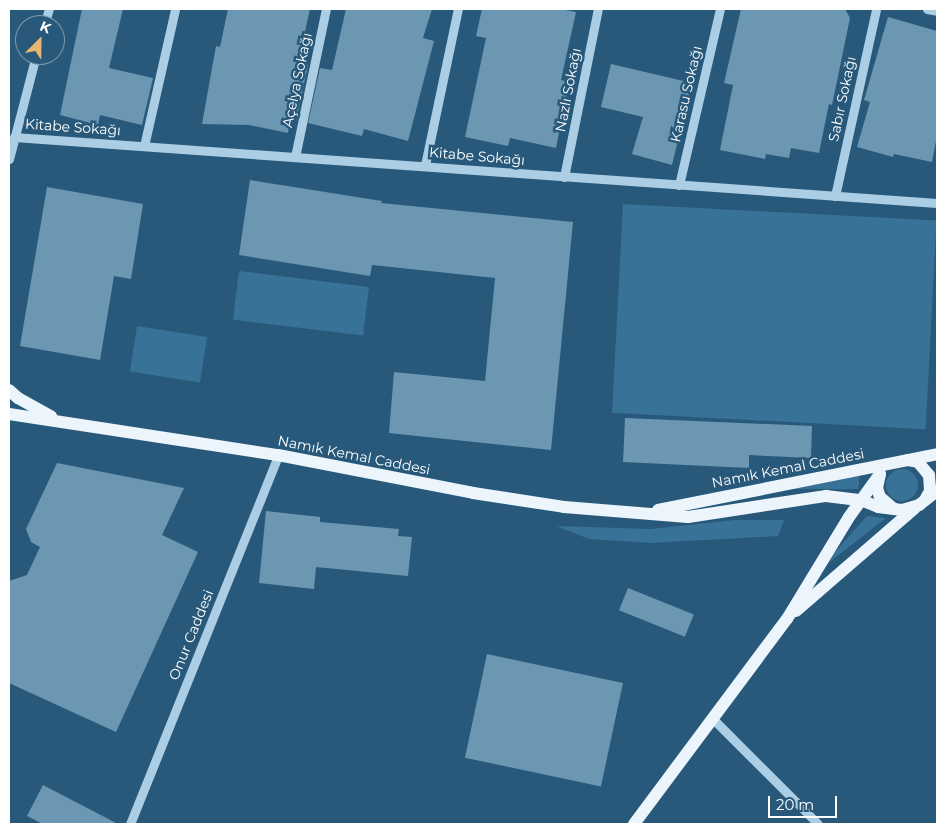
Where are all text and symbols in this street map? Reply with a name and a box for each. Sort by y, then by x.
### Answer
north arrow [15,15,65,65]
text: K [37,17,54,37]
street label: Açelya Sokağı [279,31,315,129]
street label: Karasu Sokağı [667,44,705,144]
street label: Nazlı Sokağı [552,47,584,133]
street label: Sabır Sokağı [825,55,859,143]
street label: Kitabe Sokağı [24,115,122,139]
street label: Kitabe Sokağı [428,143,526,169]
street label: Namık Kemal Caddesi [276,432,432,478]
street label: Namık Kemal Caddesi [710,445,866,491]
street label: Onur Caddesi [165,587,217,683]
scale bar [771,786,840,818]
text: 20 m [776,795,814,814]

